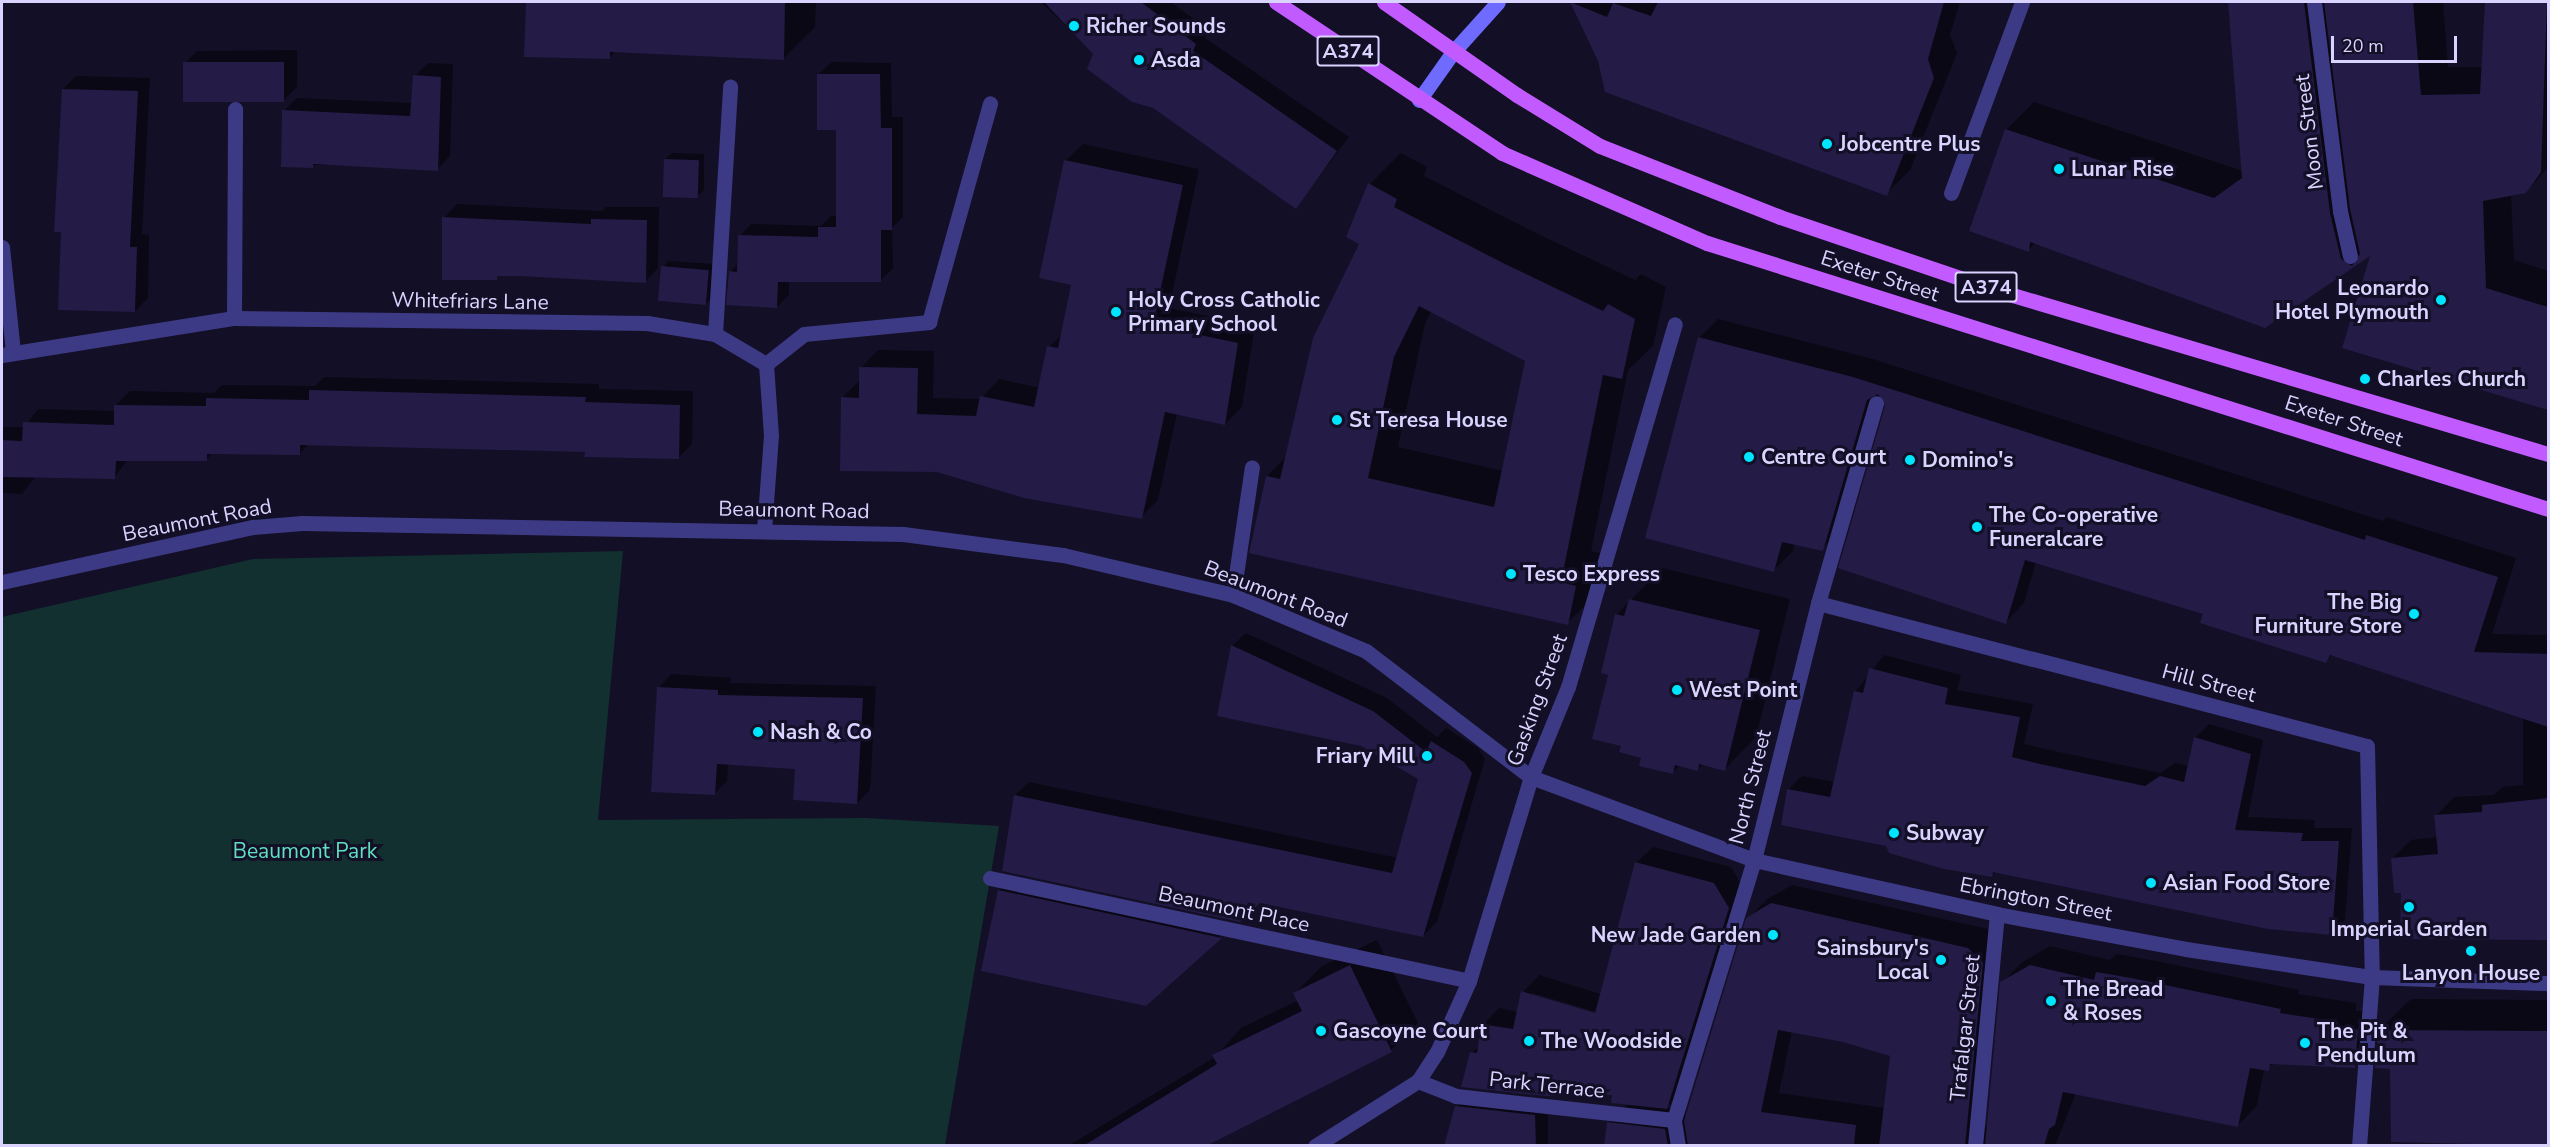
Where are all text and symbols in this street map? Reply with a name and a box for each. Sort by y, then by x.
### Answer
place label: Richer Sounds [1086,13,1226,39]
marker: Richer Sounds [1067,19,1081,33]
scale bar [2334,24,2460,62]
road number: A374 [1316,34,1380,68]
text: 20 m [2342,34,2384,58]
place label: Asda [1151,47,1201,73]
marker: Asda [1132,53,1146,67]
street label: Moon Street [2289,73,2329,191]
place label: Jobcentre Plus [1839,131,1980,157]
marker: Jobcentre Plus [1820,137,1834,151]
place label: Lunar Rise [2071,156,2174,182]
marker: Lunar Rise [2052,162,2066,176]
street label: Exeter Street [1818,245,1942,307]
road number: A374 [1954,270,2018,304]
place label: Leonardo Hotel Plymouth [2275,275,2429,325]
street label: Whitefriars Lane [391,287,549,315]
place label: Holy Cross Catholic Primary School [1128,287,1320,337]
marker: Leonardo Hotel Plymouth [2434,293,2448,307]
marker: Holy Cross Catholic Primary School [1109,305,1123,319]
place label: Charles Church [2377,366,2526,392]
marker: Charles Church [2358,372,2372,386]
street label: Exeter Street [2282,390,2406,452]
place label: St Teresa House [1349,407,1508,433]
marker: St Teresa House [1330,413,1344,427]
place label: Centre Court [1761,444,1886,470]
place label: Domino's [1922,447,2014,473]
marker: Centre Court [1742,450,1756,464]
marker: Domino's [1903,453,1917,467]
street label: Beaumont Road [120,493,274,547]
street label: Beaumont Road [718,496,870,524]
place label: The Co-operative Funeralcare [1989,502,2158,552]
marker: The Co-operative Funeralcare [1970,520,1984,534]
street label: Beaumont Road [1201,555,1351,633]
place label: Tesco Express [1523,561,1660,587]
marker: Tesco Express [1504,567,1518,581]
place label: The Big Furniture Store [2254,589,2402,639]
marker: The Big Furniture Store [2407,607,2421,621]
street label: Gasking Street [1501,630,1573,770]
street label: Hill Street [2159,658,2259,708]
place label: West Point [1689,677,1797,703]
marker: West Point [1670,683,1684,697]
place label: Nash & Co [770,719,872,745]
marker: Nash & Co [751,725,765,739]
street label: North Street [1724,727,1776,847]
place label: Friary Mill [1316,743,1415,769]
marker: Friary Mill [1420,749,1434,763]
place label: Subway [1906,820,1984,846]
marker: Subway [1887,826,1901,840]
park label: Beaumont Park [233,838,377,864]
place label: Asian Food Store [2163,870,2330,896]
street label: Ebrington Street [1958,872,2114,926]
marker: Asian Food Store [2144,876,2158,890]
street label: Beaumont Place [1156,881,1312,937]
marker: Imperial Garden [2402,900,2416,914]
place label: Imperial Garden [2330,916,2488,942]
place label: New Jade Garden [1591,922,1761,948]
marker: New Jade Garden [1766,928,1780,942]
place label: Sainsbury's Local [1816,935,1929,985]
marker: Lanyon House [2464,944,2478,958]
marker: Sainsbury's Local [1934,953,1948,967]
street label: Trafalgar Street [1945,953,1985,1103]
place label: Lanyon House [2402,960,2540,986]
place label: The Bread & Roses [2063,976,2163,1026]
marker: The Bread & Roses [2044,994,2058,1008]
place label: Gascoyne Court [1333,1018,1487,1044]
place label: The Pit & Pendulum [2317,1018,2416,1068]
marker: Gascoyne Court [1314,1024,1328,1038]
place label: The Woodside [1541,1028,1682,1054]
marker: The Woodside [1522,1034,1536,1048]
marker: The Pit & Pendulum [2298,1036,2312,1050]
street label: Park Terrace [1488,1066,1606,1104]

